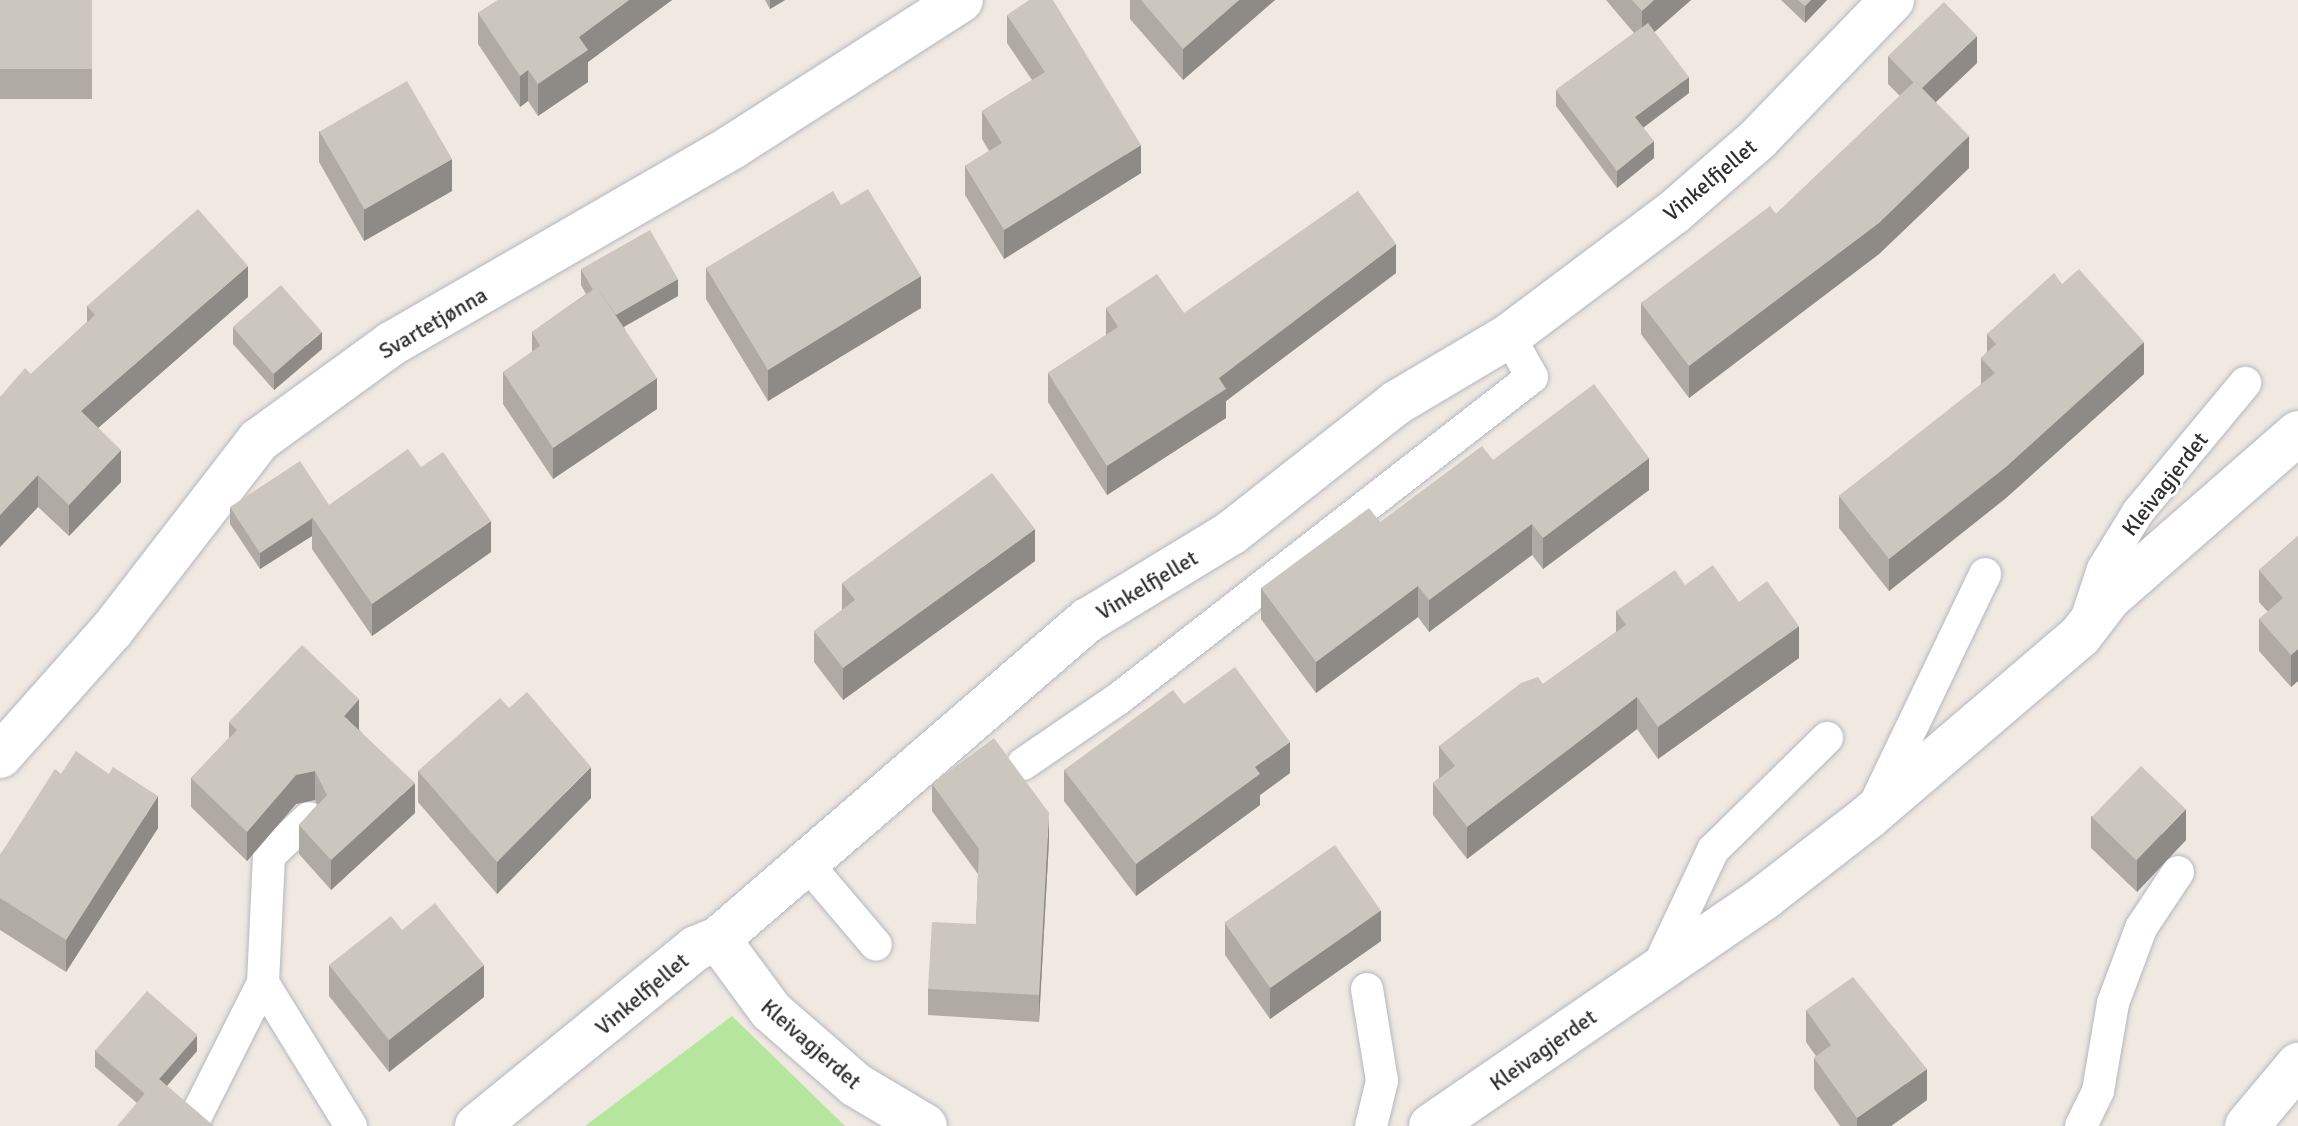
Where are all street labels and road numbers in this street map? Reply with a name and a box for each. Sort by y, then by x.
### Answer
street label: Vinkelfjellet [1658,133,1762,227]
street label: Svartetjønna [374,281,492,365]
street label: Kleivagjerdet [2116,427,2214,541]
street label: Vinkelfjellet [1092,544,1202,626]
street label: Vinkelfjellet [590,947,694,1041]
street label: Kleivagjerdet [756,993,866,1095]
street label: Kleivagjerdet [1485,1004,1601,1096]

